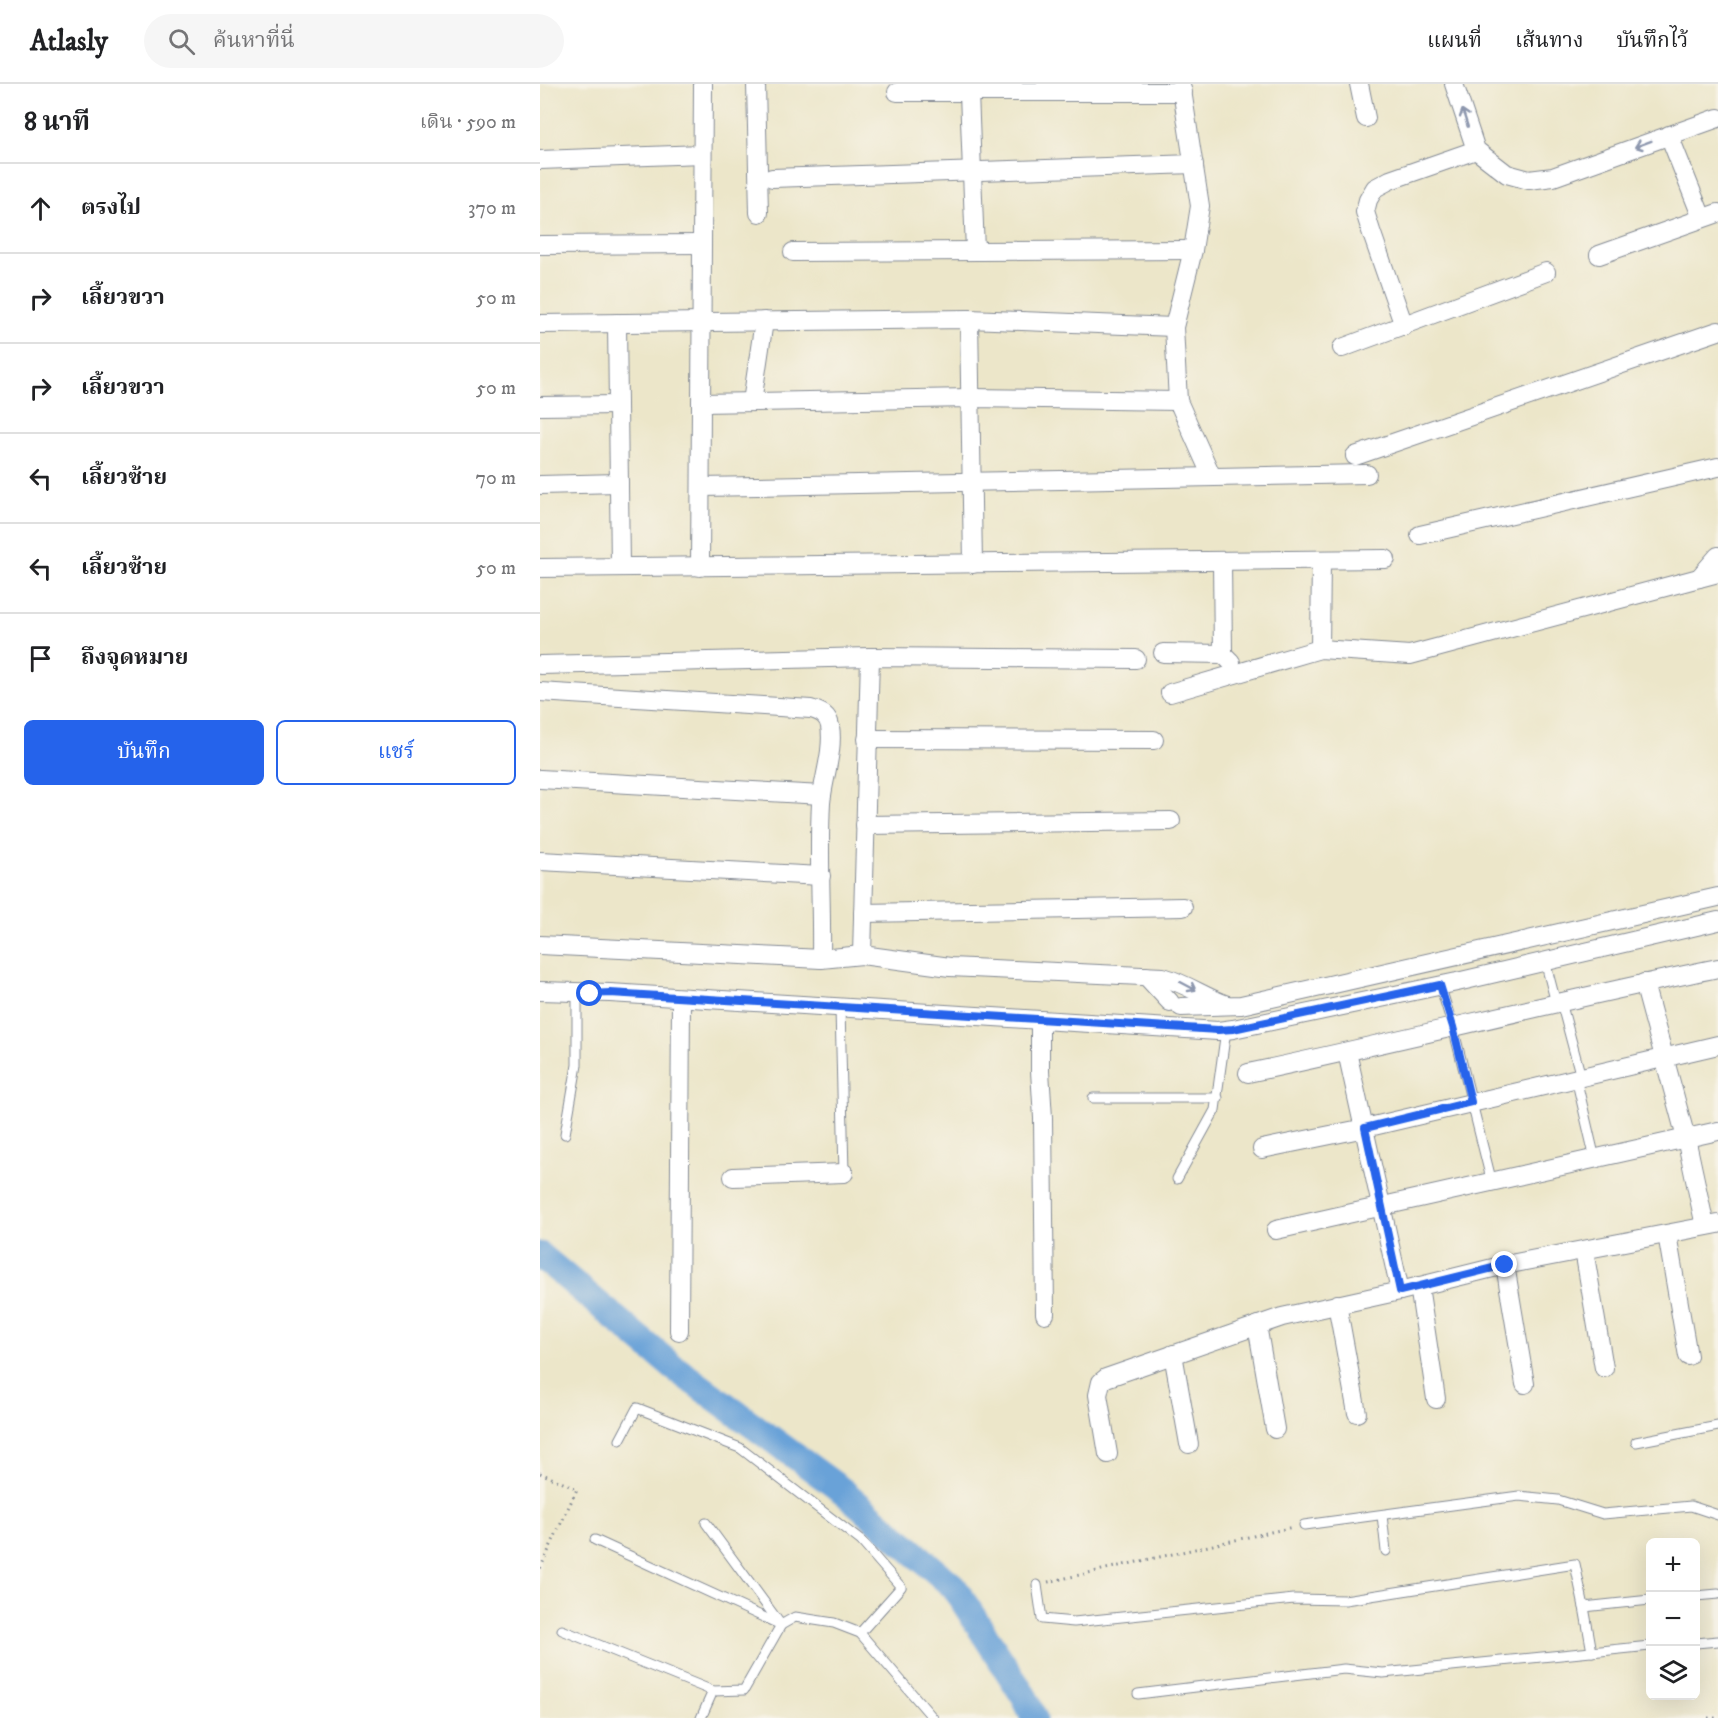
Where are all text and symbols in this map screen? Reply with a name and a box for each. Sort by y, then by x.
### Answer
search box [144,14,564,68]
text: Atlasly [30,24,108,59]
icon: search [165,25,198,58]
text: ค้นหาที่นี่ [213,27,295,54]
text: แผนที่ [1427,28,1482,54]
text: เส้นทาง [1515,28,1583,54]
text: บันทึกไว้ [1616,28,1688,54]
text: 8 นาที [24,106,90,139]
one-way arrow [1459,109,1470,128]
text: เดิน · 590 m [420,110,516,135]
one-way arrow [1634,140,1653,151]
icon: ahead [24,192,57,225]
text: ตรงไป [81,194,141,221]
text: 370 m [468,196,516,221]
icon: right [24,282,57,315]
text: เลี้ยวขวา [81,284,165,311]
text: 50 m [476,286,516,311]
icon: right [24,372,57,405]
text: เลี้ยวขวา [81,374,165,401]
text: 50 m [476,376,516,401]
icon: left [24,462,57,495]
text: เลี้ยวซ้าย [81,464,167,491]
text: 70 m [475,466,516,491]
icon: left [24,552,57,585]
text: เลี้ยวซ้าย [81,554,167,581]
text: 50 m [476,556,516,581]
icon: arrive [24,642,57,675]
text: ถึงจุดหมาย [81,644,188,671]
button: บันทึก [24,720,264,785]
button: แชร์ [276,720,516,785]
route start [576,980,602,1006]
one-way arrow [1179,980,1196,992]
route end [1491,1251,1517,1277]
map controls [1646,1538,1700,1700]
button: + [1646,1538,1700,1592]
button: − [1646,1592,1700,1646]
button: layers [1646,1646,1700,1700]

